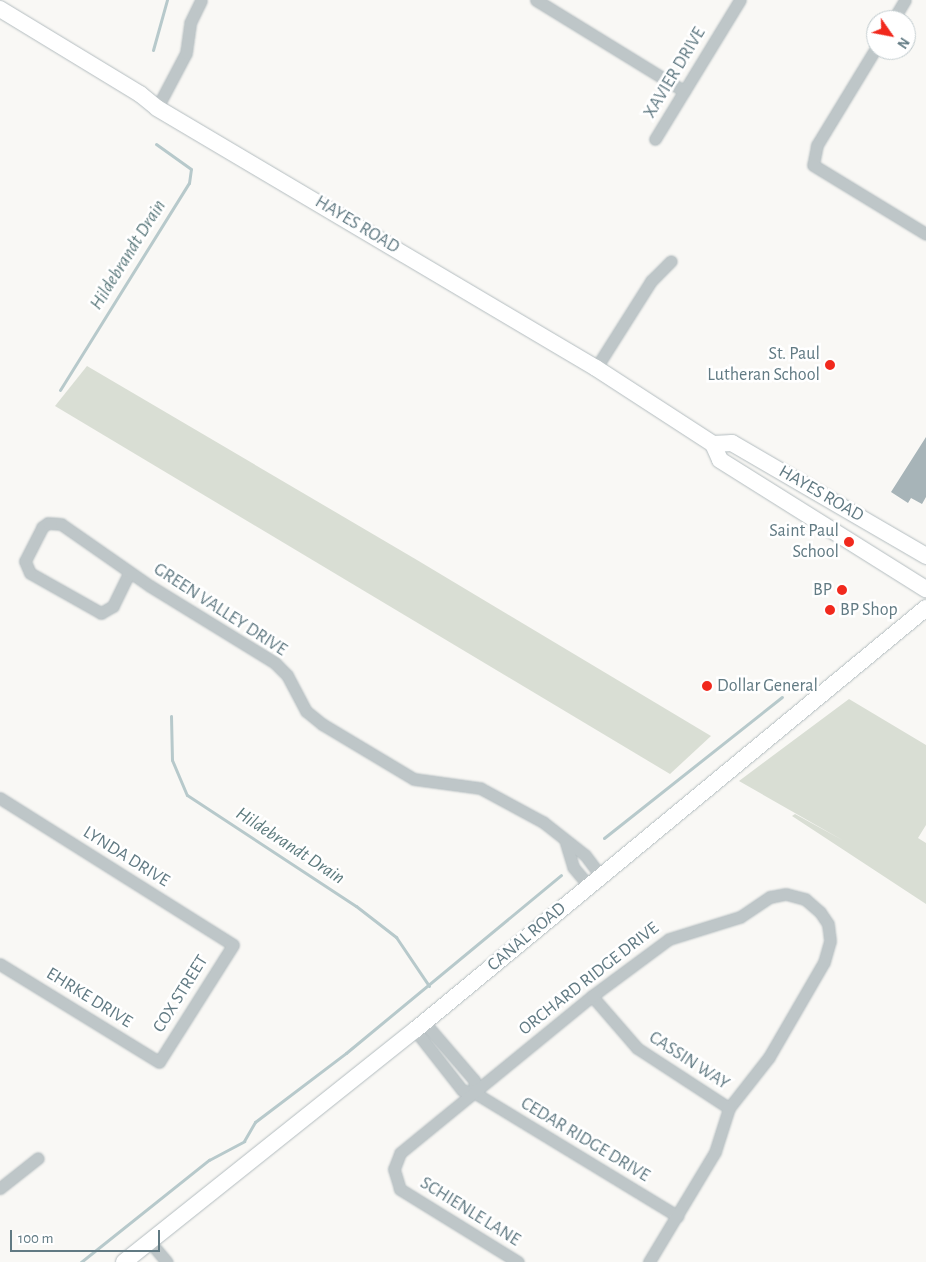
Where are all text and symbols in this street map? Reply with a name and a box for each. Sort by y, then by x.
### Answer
north arrow [866,10,916,60]
street label: XAVIER DRIVE [639,24,711,122]
text: N [894,35,911,51]
street label: HAYES ROAD [311,191,403,259]
water label: Hildebrandt Drain [85,196,171,314]
place label: St. Paul Lutheran School [707,344,820,386]
marker: St. Paul Lutheran School [824,359,836,371]
street label: HAYES ROAD [775,461,867,527]
place label: Saint Paul School [769,521,839,564]
marker: Saint Paul School [843,536,855,548]
street label: GREEN VALLEY DRIVE [149,559,291,661]
place label: BP [813,579,832,601]
marker: BP [836,584,848,596]
place label: BP Shop [840,599,898,621]
marker: BP Shop [824,604,836,616]
place label: Dollar General [717,675,818,697]
marker: Dollar General [701,680,713,692]
water label: Hildebrandt Drain [231,802,349,890]
street label: LYNDA DRIVE [79,822,173,892]
street label: CANAL ROAD [483,898,571,976]
street label: ORCHARD RIDGE DRIVE [515,918,663,1040]
street label: COX STREET [149,951,213,1037]
street label: EHRKE DRIVE [42,963,136,1033]
street label: CASSIN WAY [645,1027,733,1095]
street label: CEDAR RIDGE DRIVE [517,1093,653,1187]
street label: SCHIENLE LANE [416,1173,524,1251]
scale bar [12,1220,162,1252]
text: 100 m [18,1231,53,1246]

